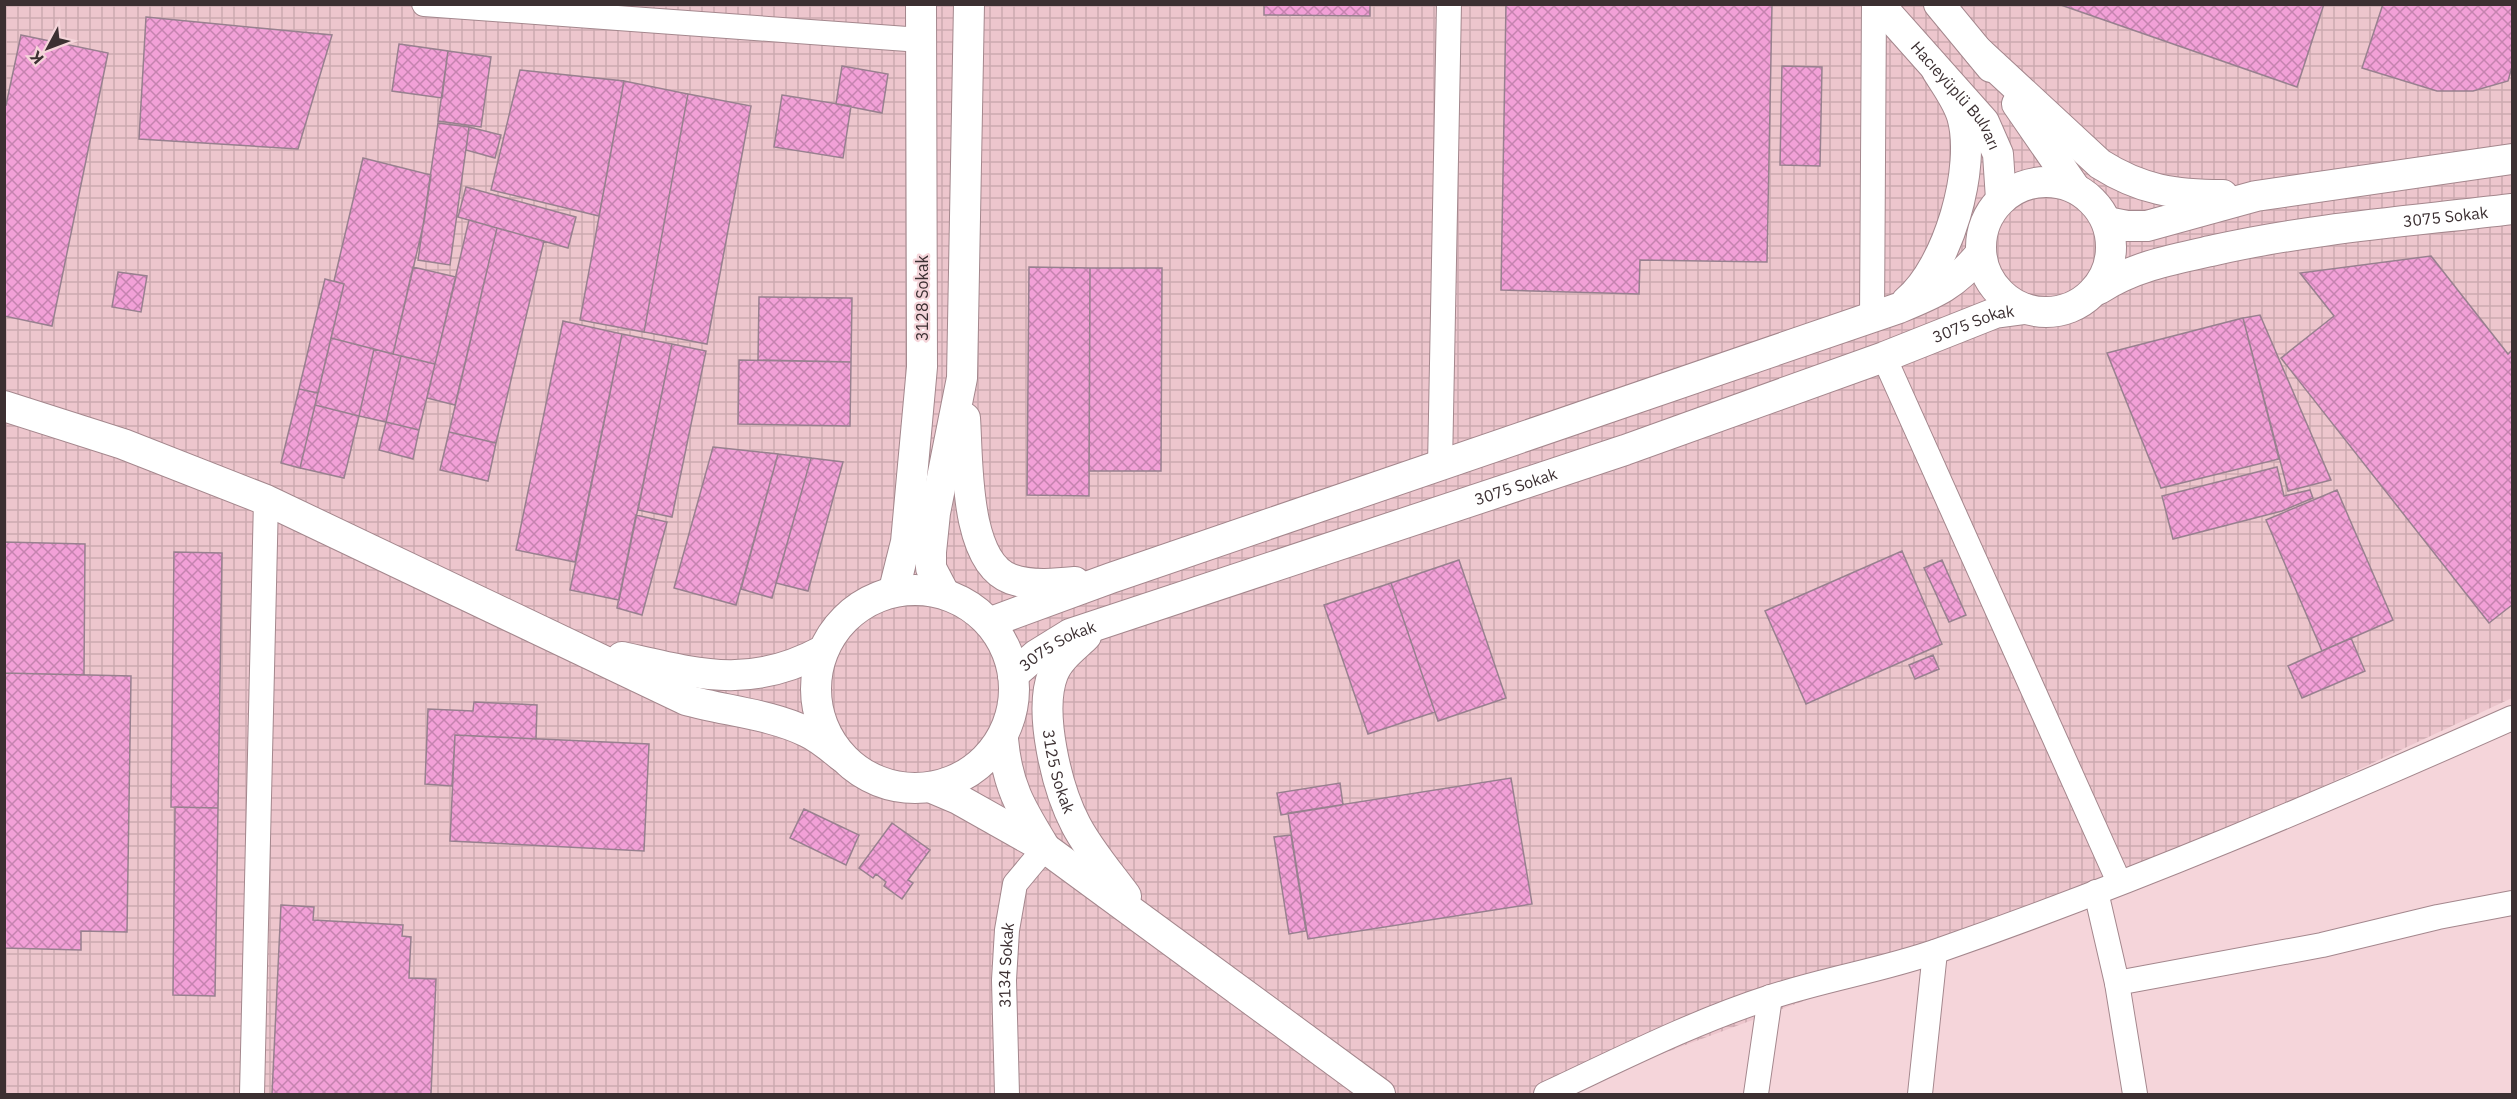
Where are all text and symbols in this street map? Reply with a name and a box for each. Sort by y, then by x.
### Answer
north arrow [18,18,78,78]
street label: Hacıeyüplü Bulvarı [1907,37,2005,153]
text: K [25,47,48,69]
street label: 3075 Sokak [2402,202,2490,231]
street label: 3128 Sokak [912,255,932,341]
street label: 3075 Sokak [1929,300,2016,347]
street label: 3075 Sokak [1472,463,1560,509]
street label: 3075 Sokak [1015,616,1099,675]
street label: 3125 Sokak [1039,728,1080,817]
street label: 3134 Sokak [994,920,1018,1008]

